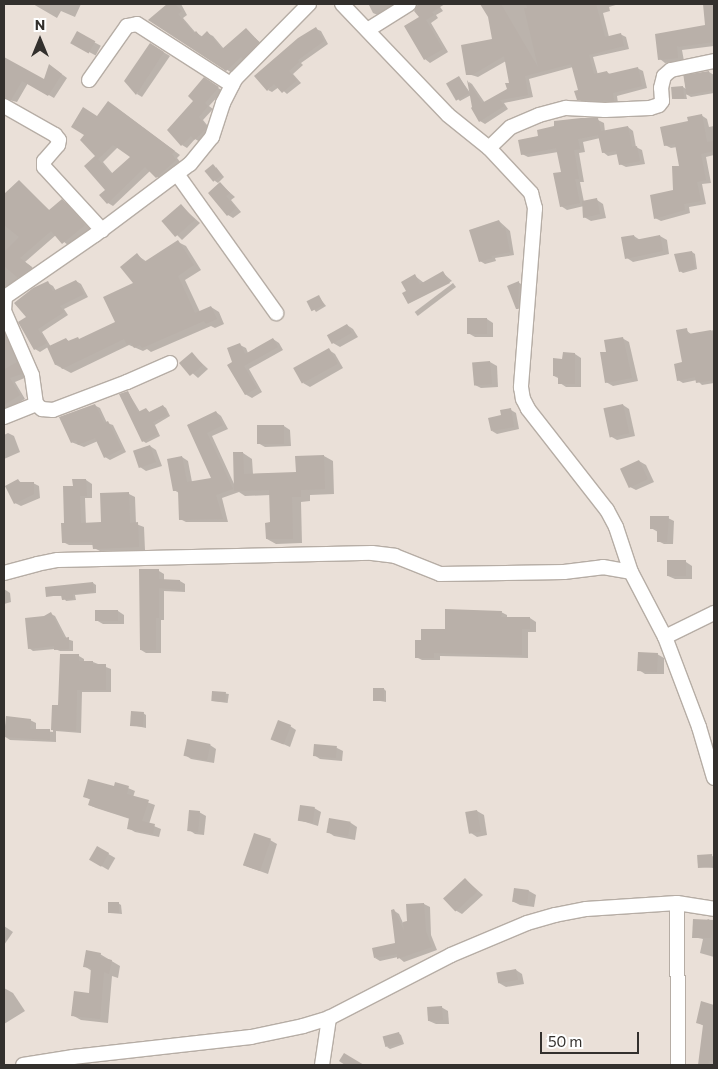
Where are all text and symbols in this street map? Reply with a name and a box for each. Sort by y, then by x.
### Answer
north arrow [15,15,65,65]
text: N [35,16,45,33]
scale bar [543,1022,642,1054]
text: 50 m [548,1032,582,1050]

